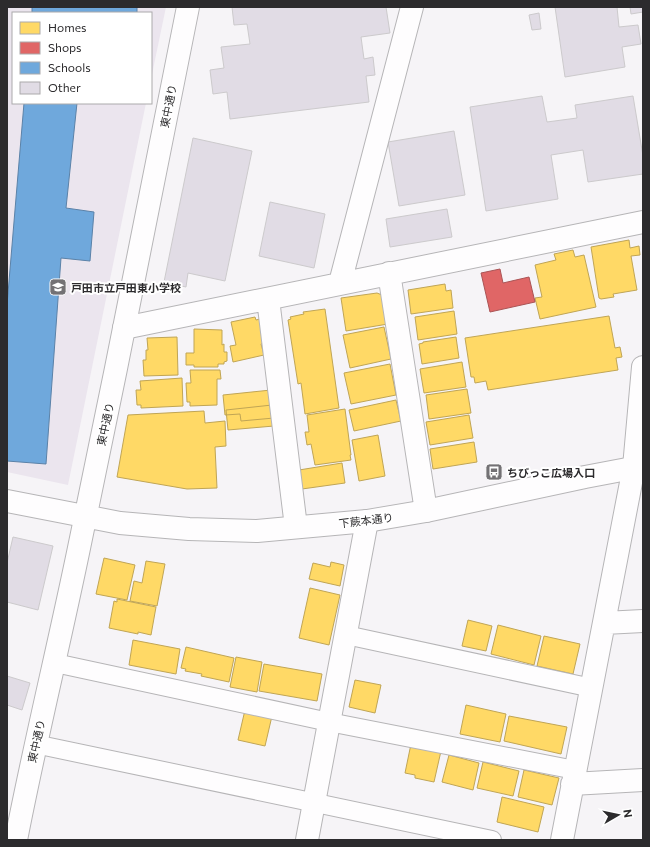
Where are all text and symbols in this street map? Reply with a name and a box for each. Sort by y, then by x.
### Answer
legend [12,12,152,104]
text: Homes [48,20,86,34]
text: Shops [48,40,82,54]
text: Schools [48,60,91,74]
text: Other [48,80,81,94]
street label: 東中通り [157,83,179,129]
school or university icon: 戸田市立戸田東小学校 [48,277,68,297]
place label: 戸田市立戸田東小学校 [71,281,181,294]
street label: 東中通り [94,401,116,447]
bus stop icon: ちびっこ広場入口 [484,462,504,482]
place label: ちびっこ広場入口 [507,466,595,479]
street label: 下蕨本通り [338,510,394,530]
street label: 東中通り [25,718,47,764]
north arrow [598,795,638,835]
text: N [621,808,635,818]

